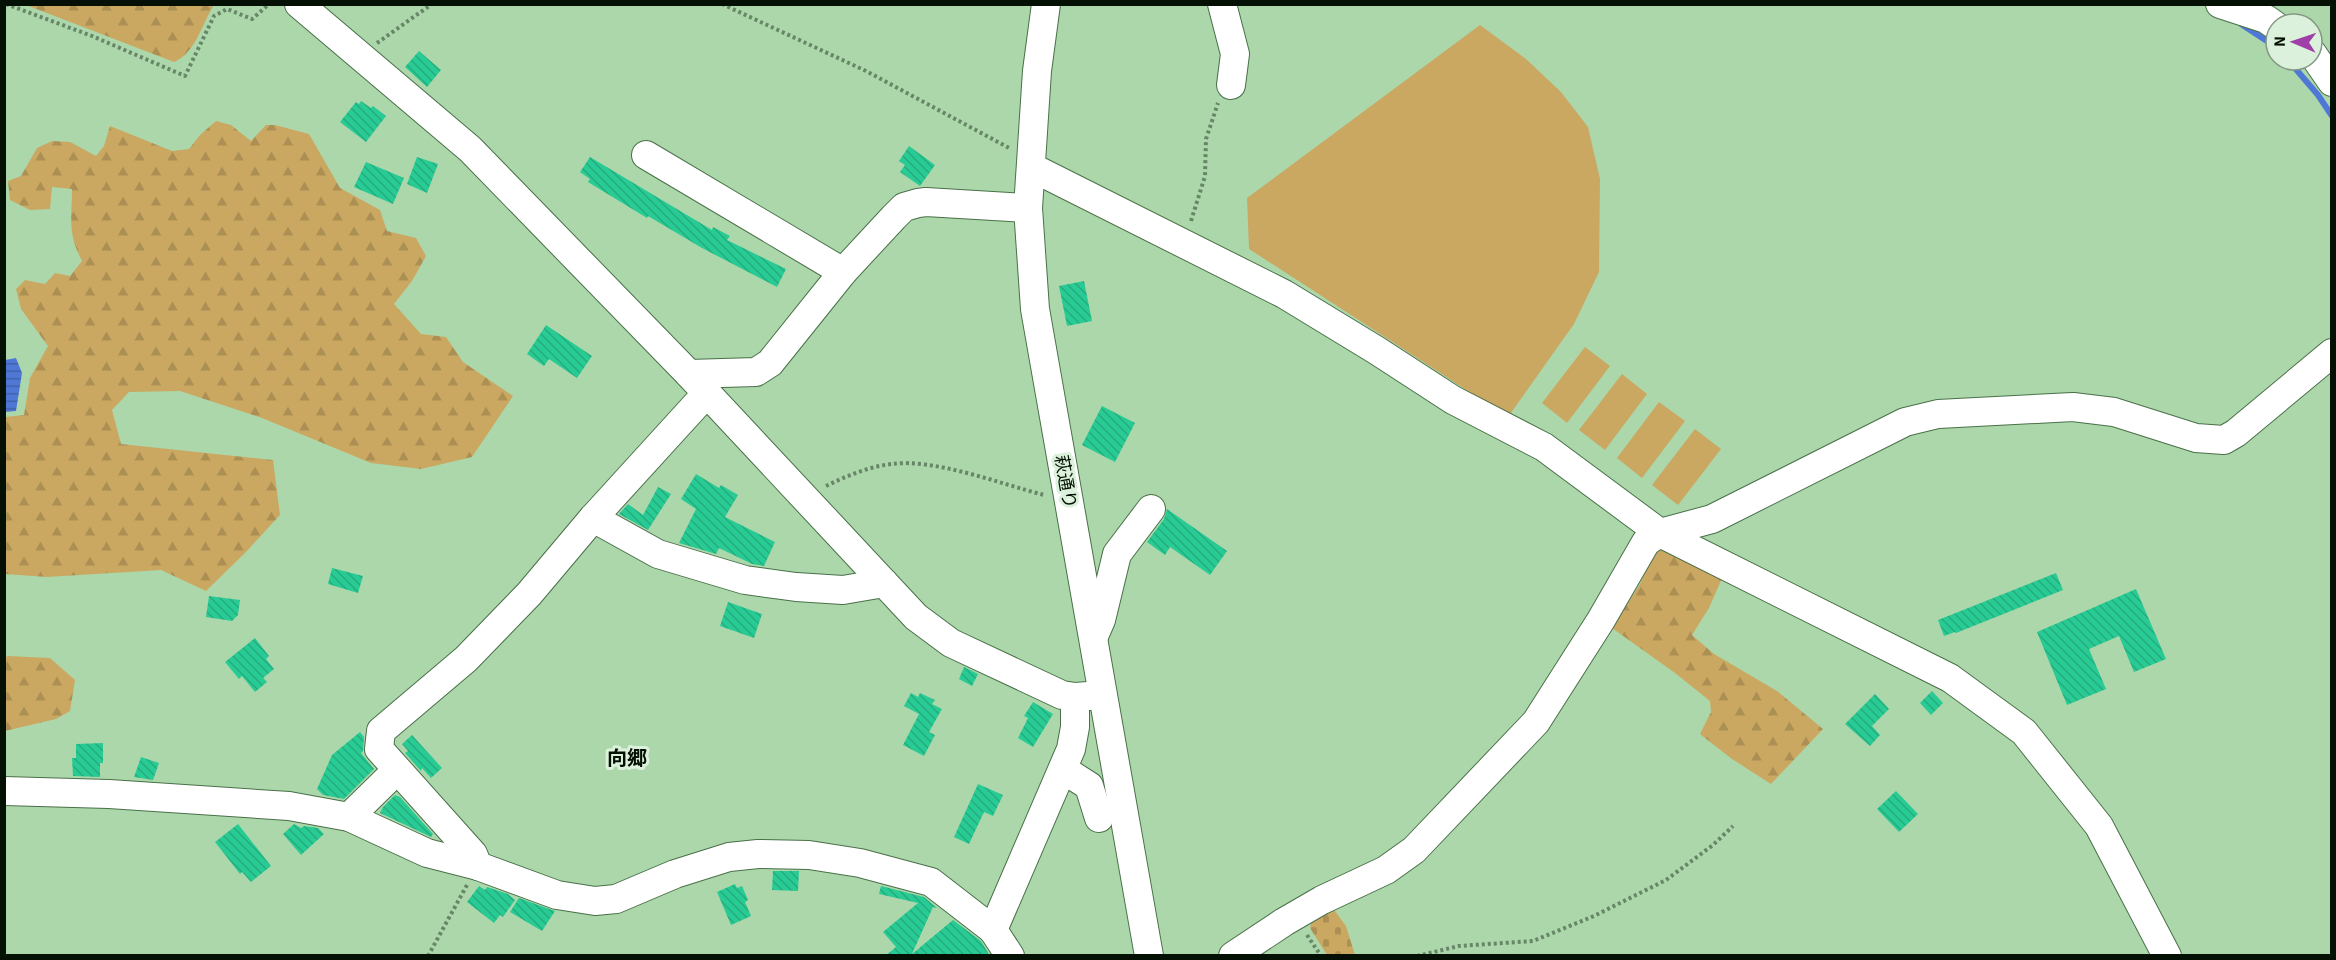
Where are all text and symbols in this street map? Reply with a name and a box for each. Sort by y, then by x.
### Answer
north arrow [2264,12,2324,72]
text: N [2269,36,2291,47]
street label: 萩通り [1048,453,1082,511]
district label: 向郷 [607,745,647,773]

